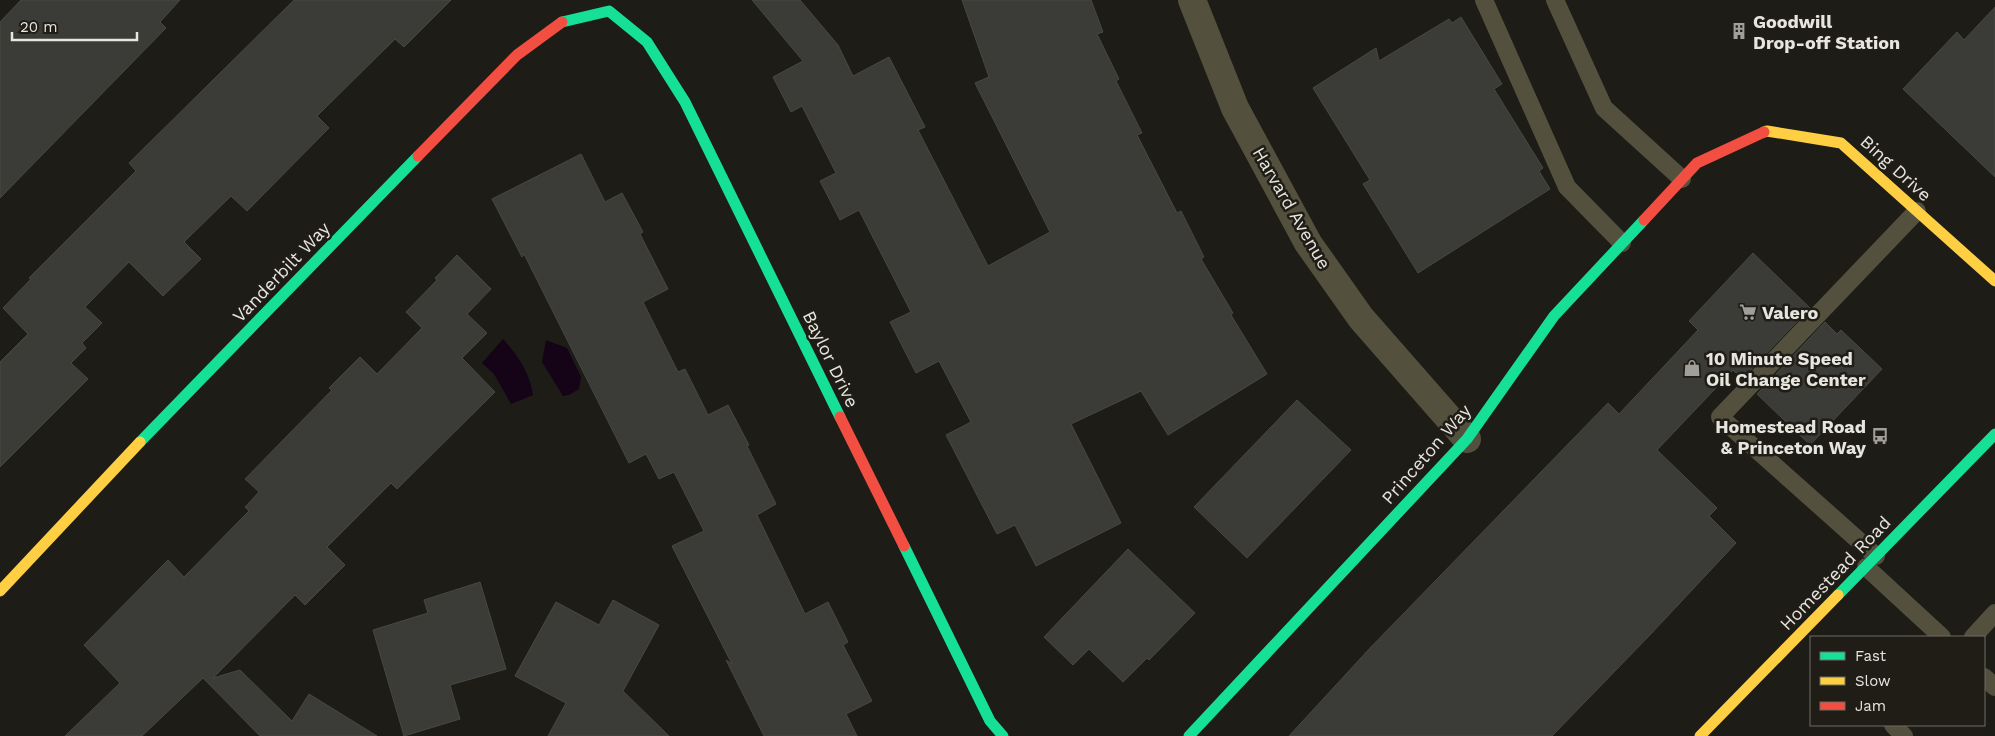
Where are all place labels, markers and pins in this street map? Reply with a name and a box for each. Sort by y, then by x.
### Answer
place label: Goodwill Drop-off Station [1753,11,1900,53]
building icon: Goodwill Drop-off Station [1729,21,1749,41]
supermarket icon: Valero [1738,302,1758,322]
place label: Valero [1762,302,1819,323]
place label: 10 Minute Speed Oil Change Center [1706,348,1866,390]
shop icon: 10 Minute Speed Oil Change Center [1682,358,1702,378]
place label: Homestead Road & Princeton Way [1715,416,1867,458]
bus stop icon: Homestead Road & Princeton Way [1870,426,1890,446]

